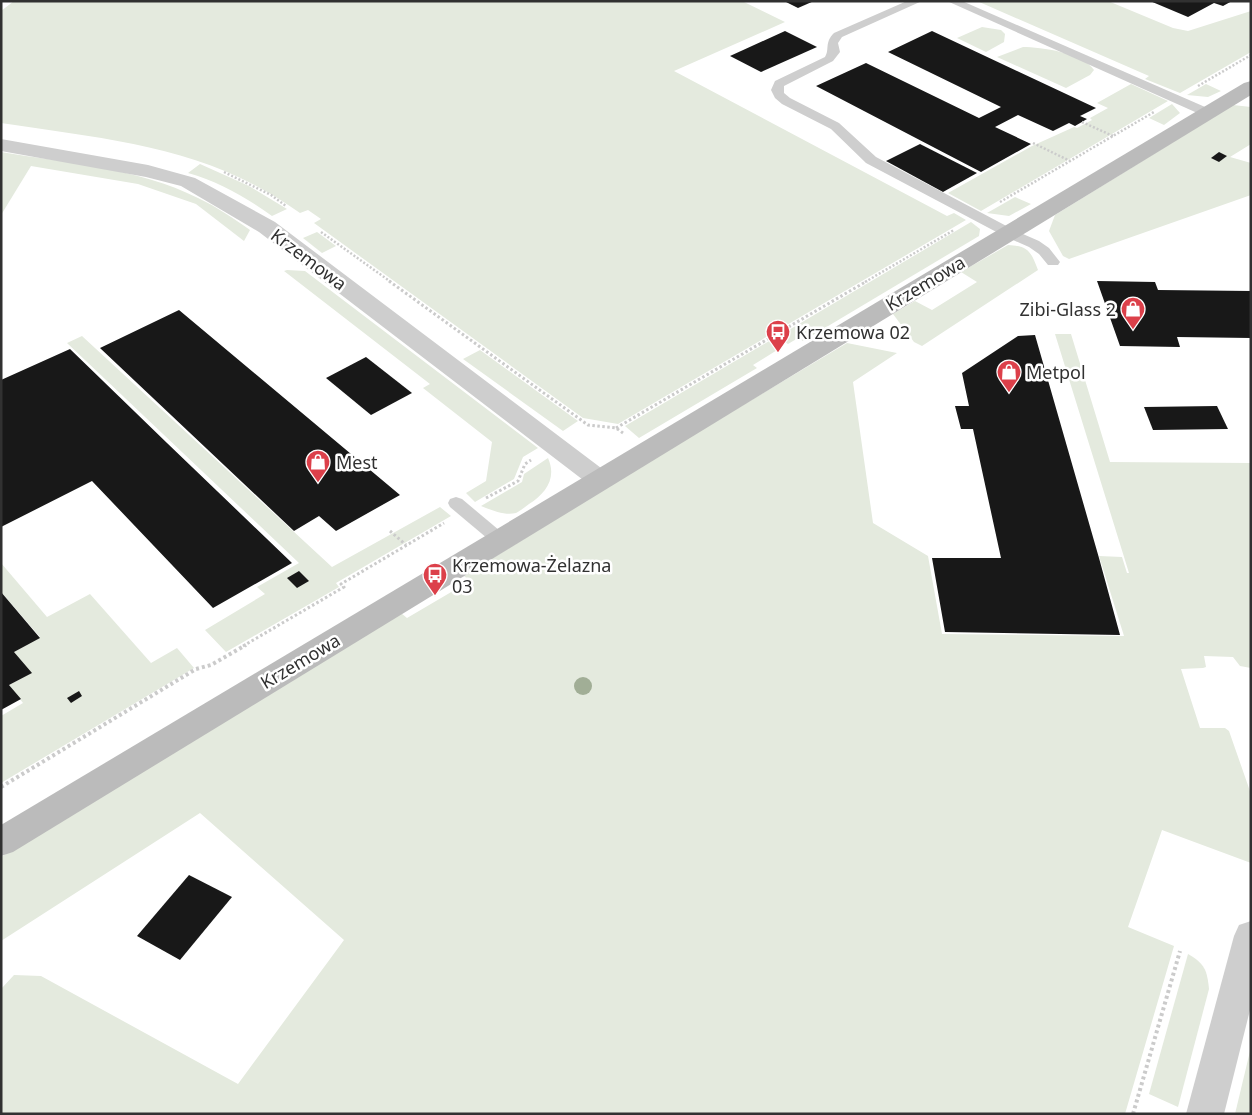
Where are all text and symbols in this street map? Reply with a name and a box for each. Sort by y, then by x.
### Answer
street label: Krzemowa [266,223,352,295]
street label: Krzemowa [881,250,969,316]
shop icon: Zibi-Glass 2 [1120,296,1146,330]
place label: Zibi-Glass 2 [1019,297,1116,321]
bus stop icon: Krzemowa 02 [765,319,791,353]
place label: Krzemowa 02 [796,320,910,344]
shop icon: Metpol [996,359,1022,393]
place label: Metpol [1026,360,1086,384]
shop icon: Mest [305,449,331,483]
place label: Mest [336,450,378,474]
place label: Krzemowa-Żelazna 03 [452,553,611,598]
bus stop icon: Krzemowa-Żelazna 03 [422,562,448,596]
street label: Krzemowa [256,628,344,694]

